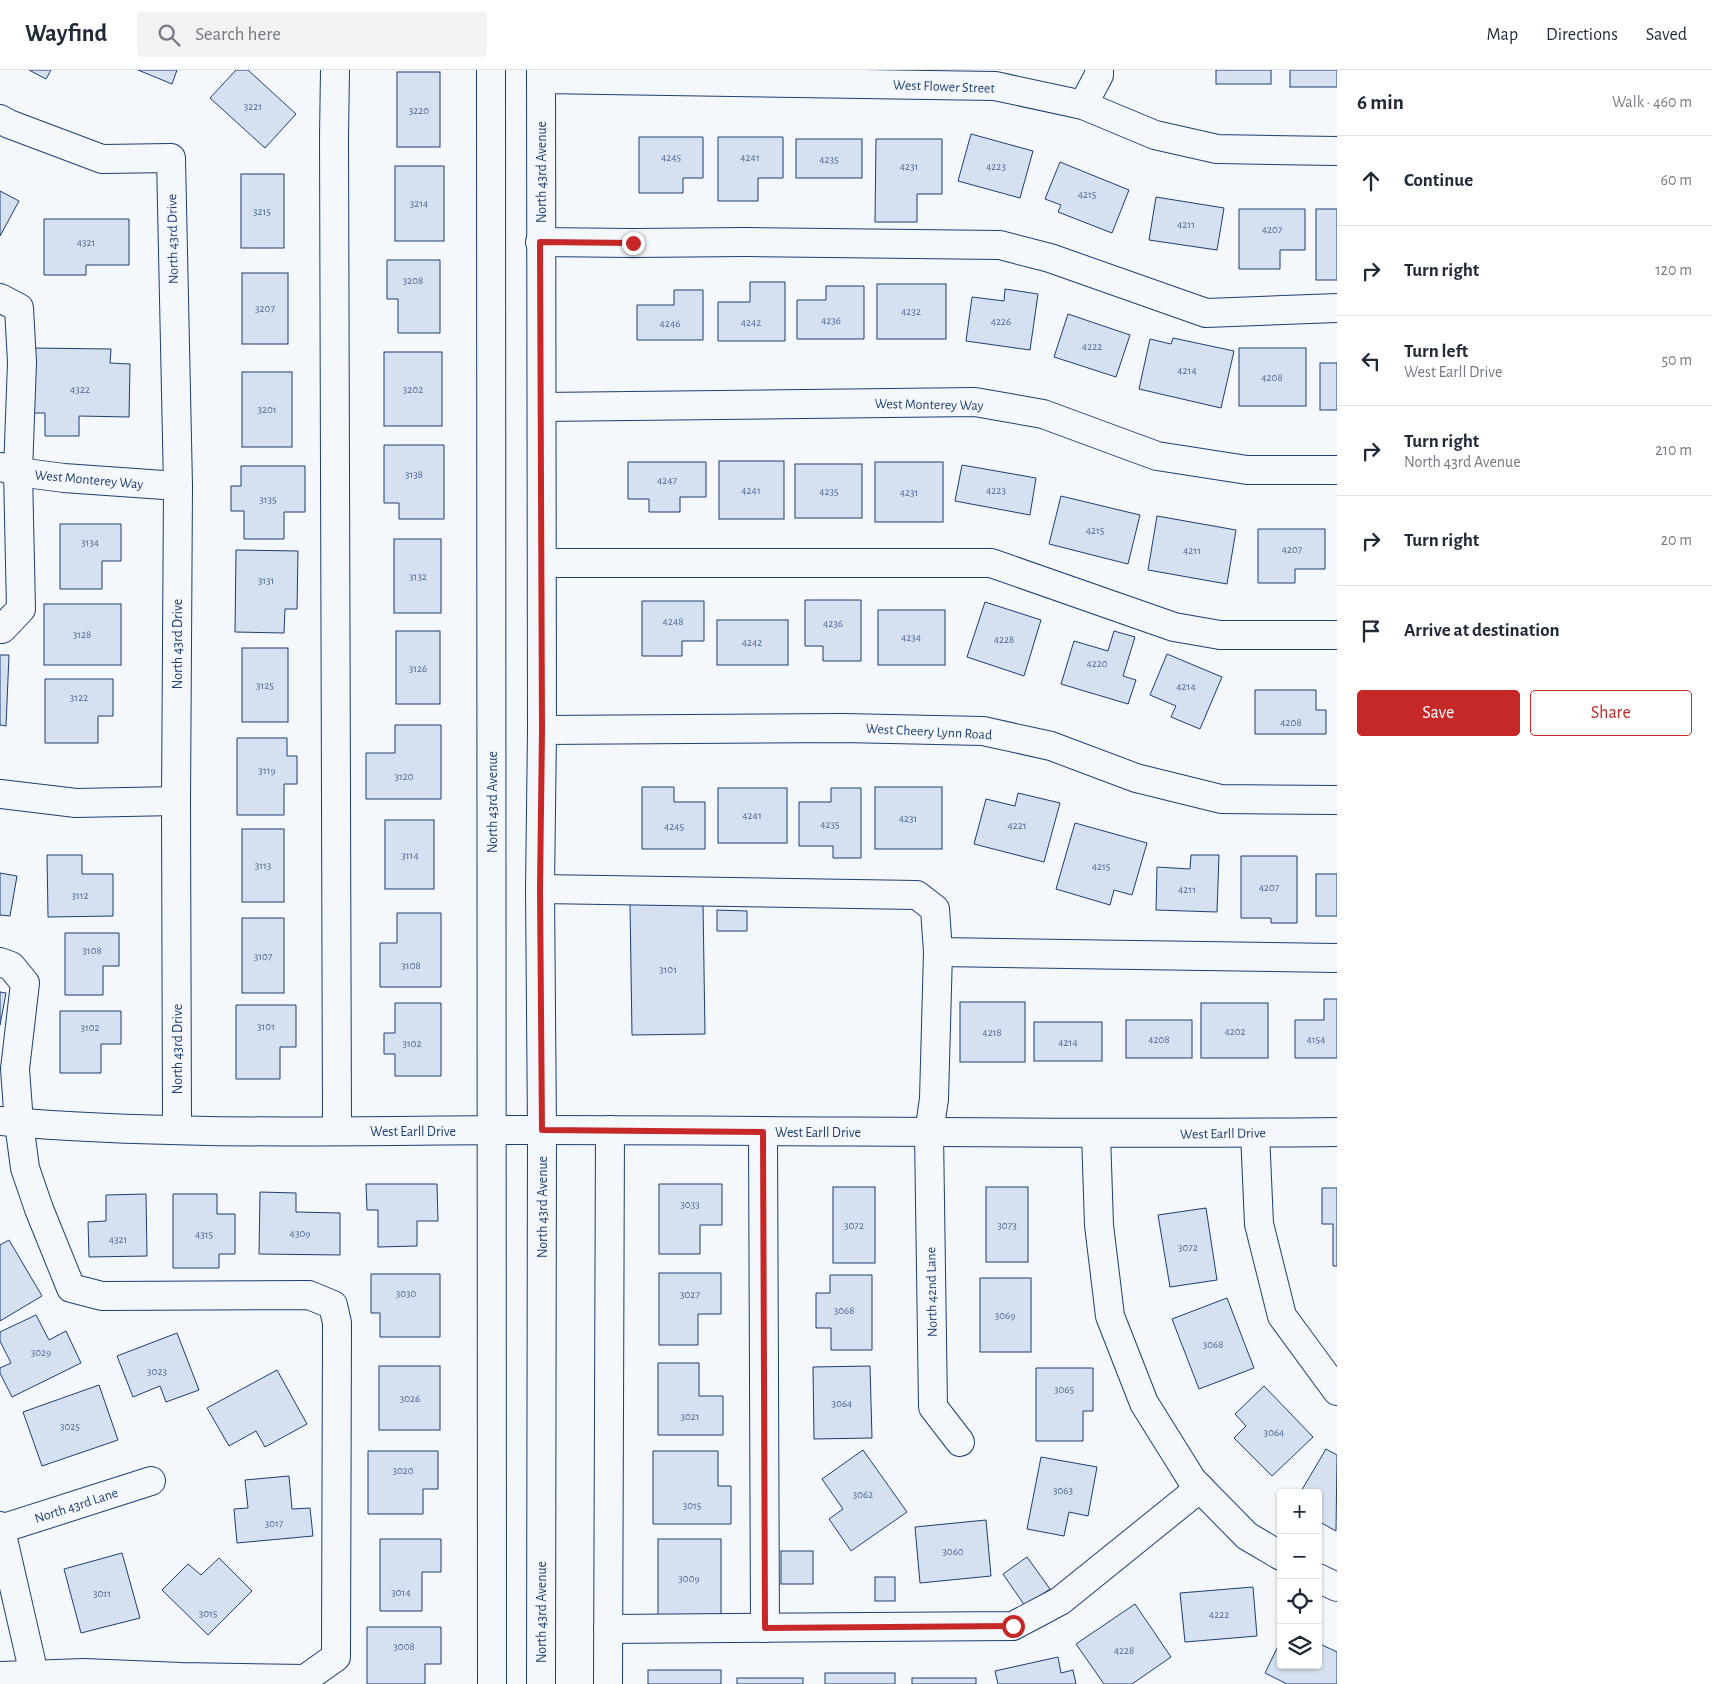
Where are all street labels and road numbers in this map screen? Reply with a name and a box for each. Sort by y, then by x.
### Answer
street label: West Flower Street [893,78,996,96]
street label: North 43rd Avenue [535,121,549,223]
street label: North 43rd Drive [165,194,181,284]
street label: West Monterey Way [874,397,984,413]
street label: West Monterey Way [34,468,144,492]
street label: North 43rd Drive [171,599,185,689]
street label: West Cheery Lynn Road [865,722,993,742]
street label: North 43rd Avenue [486,751,500,853]
street label: North 43rd Drive [171,1004,185,1094]
street label: West Earll Drive [370,1125,456,1139]
street label: West Earll Drive [775,1126,861,1140]
street label: West Earll Drive [1180,1126,1266,1142]
street label: North 43rd Avenue [536,1156,550,1258]
street label: North 42nd Lane [924,1247,940,1337]
street label: North 43rd Lane [33,1486,120,1526]
street label: North 43rd Avenue [535,1561,549,1663]

